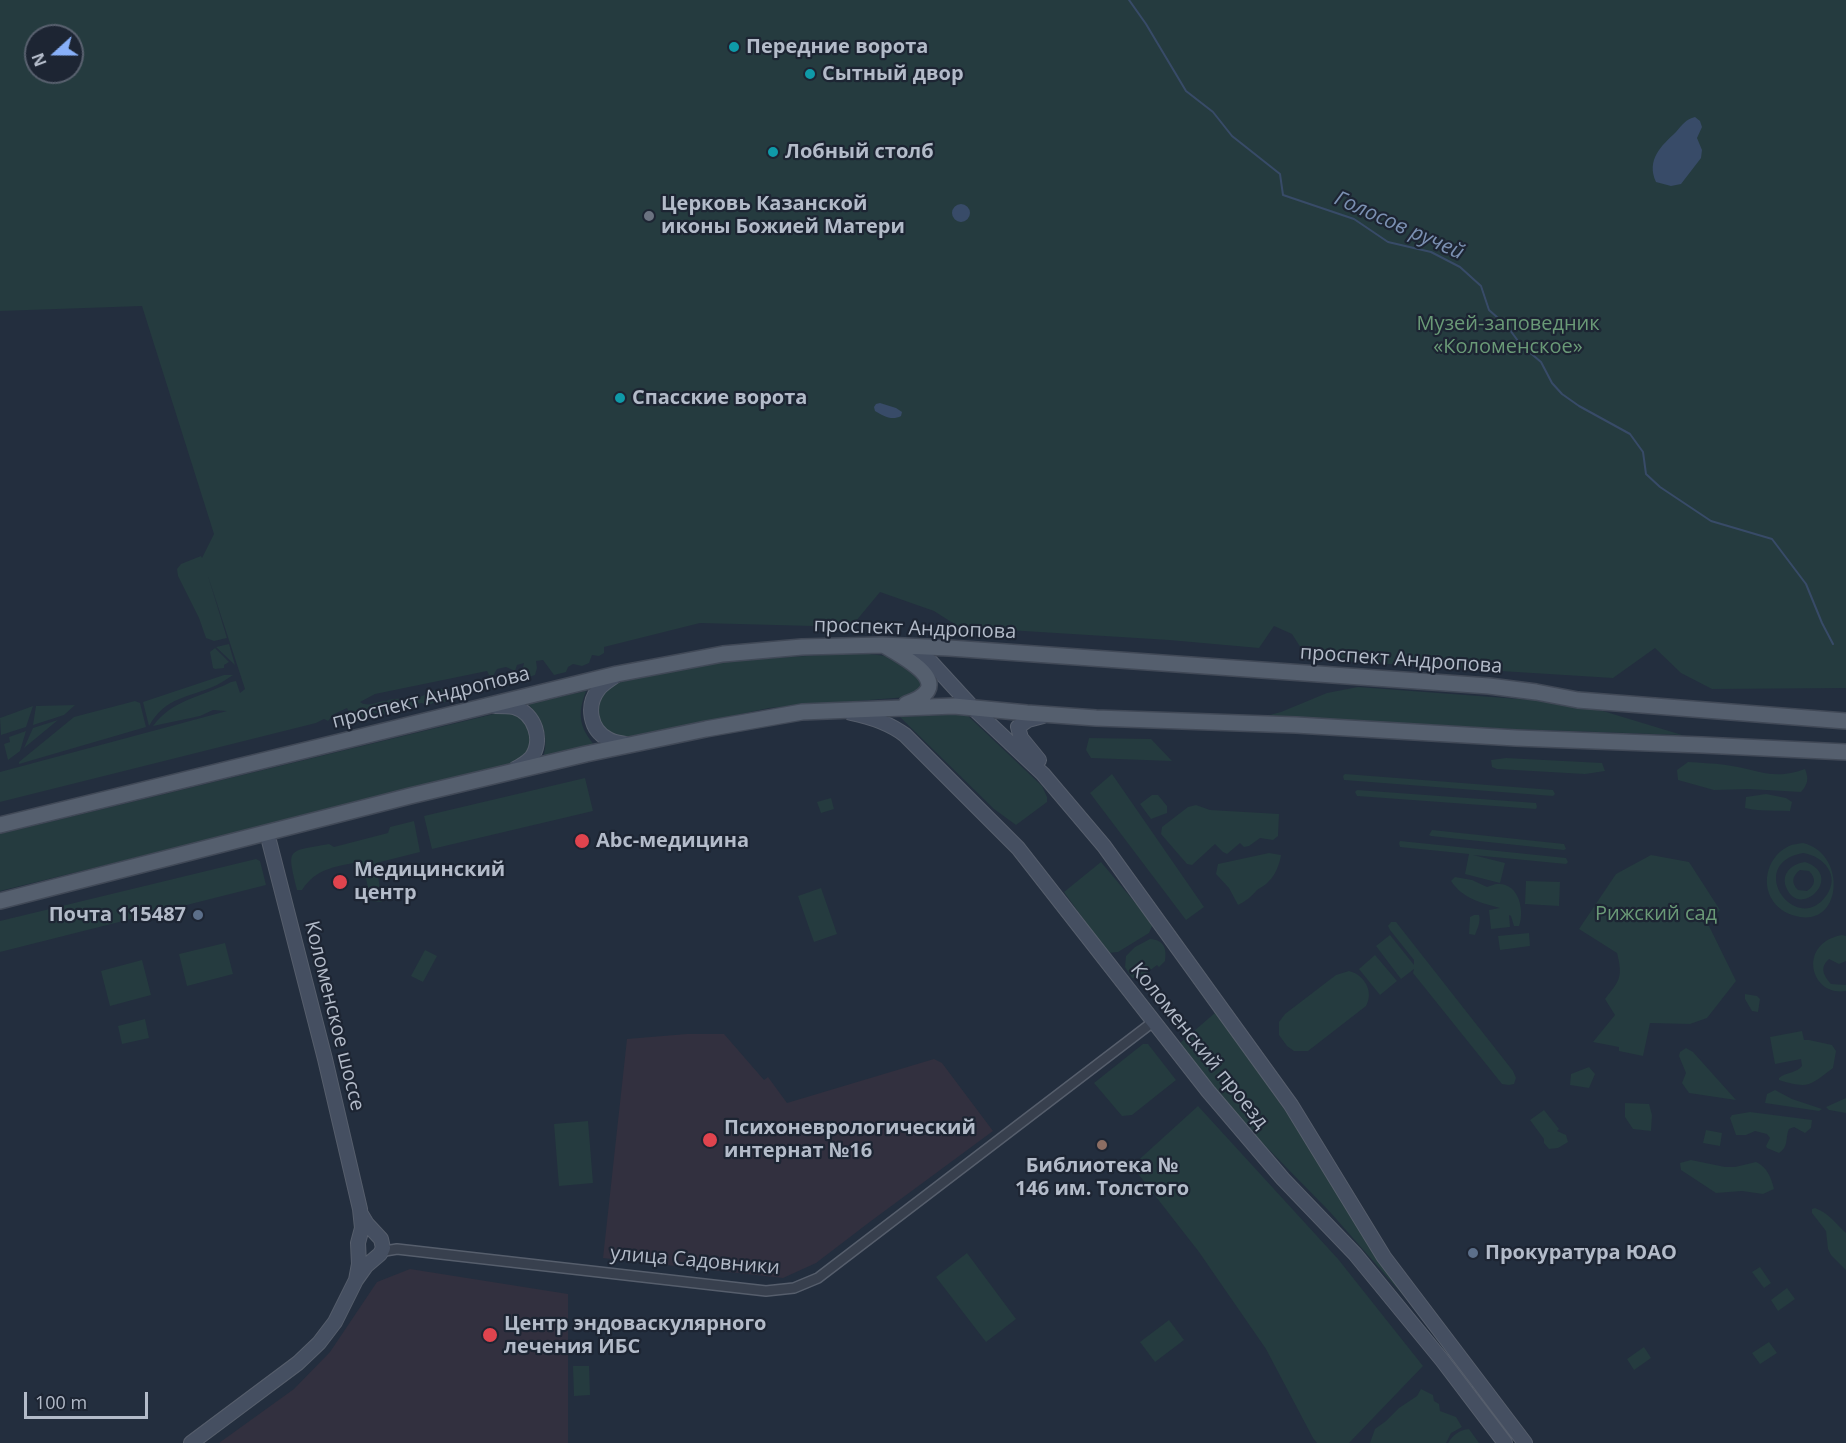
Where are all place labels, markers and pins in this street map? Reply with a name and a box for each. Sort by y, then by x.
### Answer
place label: Передние ворота [746,35,928,59]
marker: Передние ворота [727,40,741,54]
place label: Сытный двор [822,62,964,86]
marker: Сытный двор [803,67,817,81]
place label: Лобный столб [785,140,934,164]
marker: Лобный столб [766,145,780,159]
place label: Церковь Казанской иконы Божией Матери [661,192,905,239]
marker: Церковь Казанской иконы Божией Матери [642,209,656,223]
place label: Спасские ворота [632,386,807,410]
marker: Спасские ворота [613,391,627,405]
place label: Abc-медицина [596,829,749,853]
marker: Abc-медицина [573,832,591,850]
place label: Медицинский центр [354,858,505,905]
marker: Медицинский центр [331,873,349,891]
place label: Почта 115487 [49,903,186,927]
marker: Почта 115487 [191,908,205,922]
place label: Психоневрологический интернат №16 [724,1116,976,1163]
marker: Психоневрологический интернат №16 [701,1131,719,1149]
marker: Библиотека № 146 им. Толстого [1095,1138,1109,1152]
place label: Библиотека № 146 им. Толстого [1015,1154,1189,1201]
place label: Прокуратура ЮАО [1485,1241,1677,1265]
marker: Прокуратура ЮАО [1466,1246,1480,1260]
place label: Центр эндоваскулярного лечения ИБС [504,1312,766,1359]
marker: Центр эндоваскулярного лечения ИБС [481,1326,499,1344]

